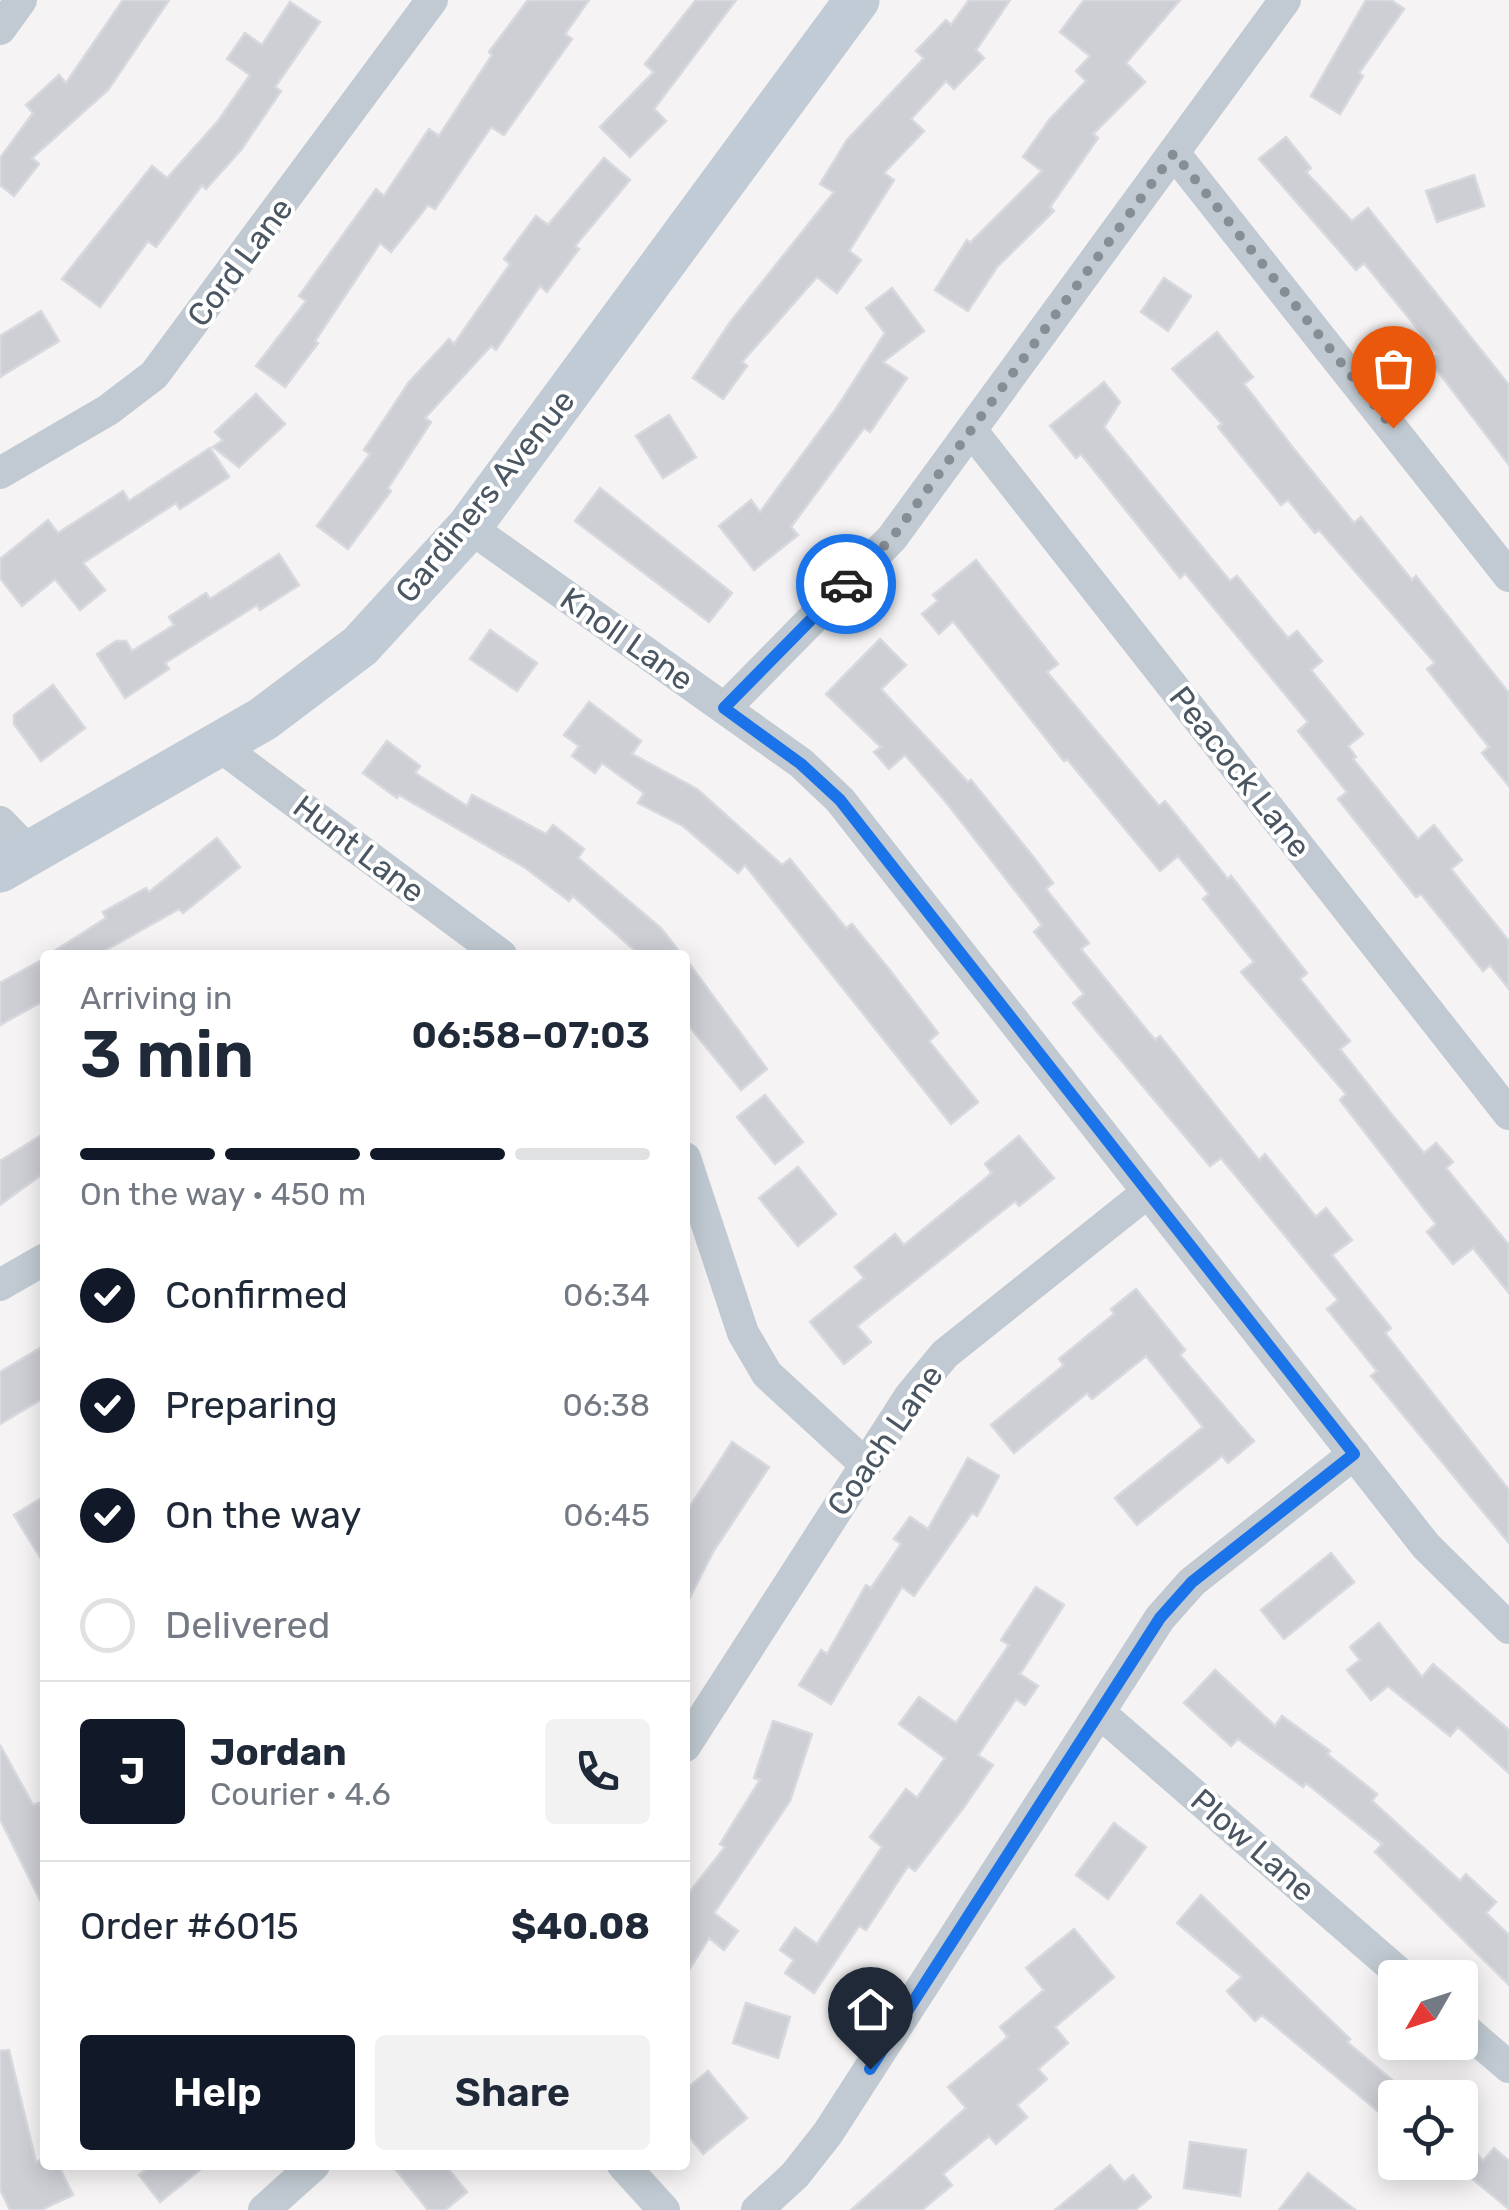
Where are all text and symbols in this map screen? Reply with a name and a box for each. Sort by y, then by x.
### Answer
street label: Cord Lane [179,190,301,334]
pin [1351,326,1436,429]
icon: bag [1366,341,1421,396]
street label: Gardiners Avenue [387,382,583,610]
courier [796,534,896,634]
icon: car [819,557,874,612]
street label: Knoll Lane [553,579,701,699]
street label: Peacock Lane [1161,679,1319,865]
street label: Hunt Lane [286,787,432,911]
text: Arriving in [80,979,232,1017]
text: 06:58–07:03 [411,1012,650,1058]
text: 3 min [80,1016,254,1093]
text: On the way · 450 m [80,1175,366,1213]
icon: check [80,1268,135,1323]
text: Confirmed [165,1272,348,1318]
text: 06:34 [563,1276,650,1314]
street label: Coach Lane [819,1357,951,1523]
icon: check [80,1378,135,1433]
text: Preparing [165,1382,338,1428]
text: 06:38 [563,1386,650,1424]
icon: check [80,1488,135,1543]
text: On the way [165,1492,361,1538]
text: 06:45 [563,1496,650,1534]
text: Delivered [165,1602,330,1648]
button: phone [545,1719,650,1824]
text: Jordan [210,1729,347,1775]
text: J [120,1748,145,1794]
text: Courier · 4.6 [210,1775,391,1813]
street label: Plow Lane [1183,1781,1323,1909]
text: Order #6015 [80,1903,299,1949]
text: $40.08 [511,1903,650,1949]
north arrow [1378,1960,1478,2060]
map controls [1378,1960,1478,2180]
pin [828,1967,913,2070]
icon: home [843,1982,898,2037]
button: Help [80,2035,355,2150]
button: Share [375,2035,650,2150]
button: locate [1378,2080,1478,2180]

